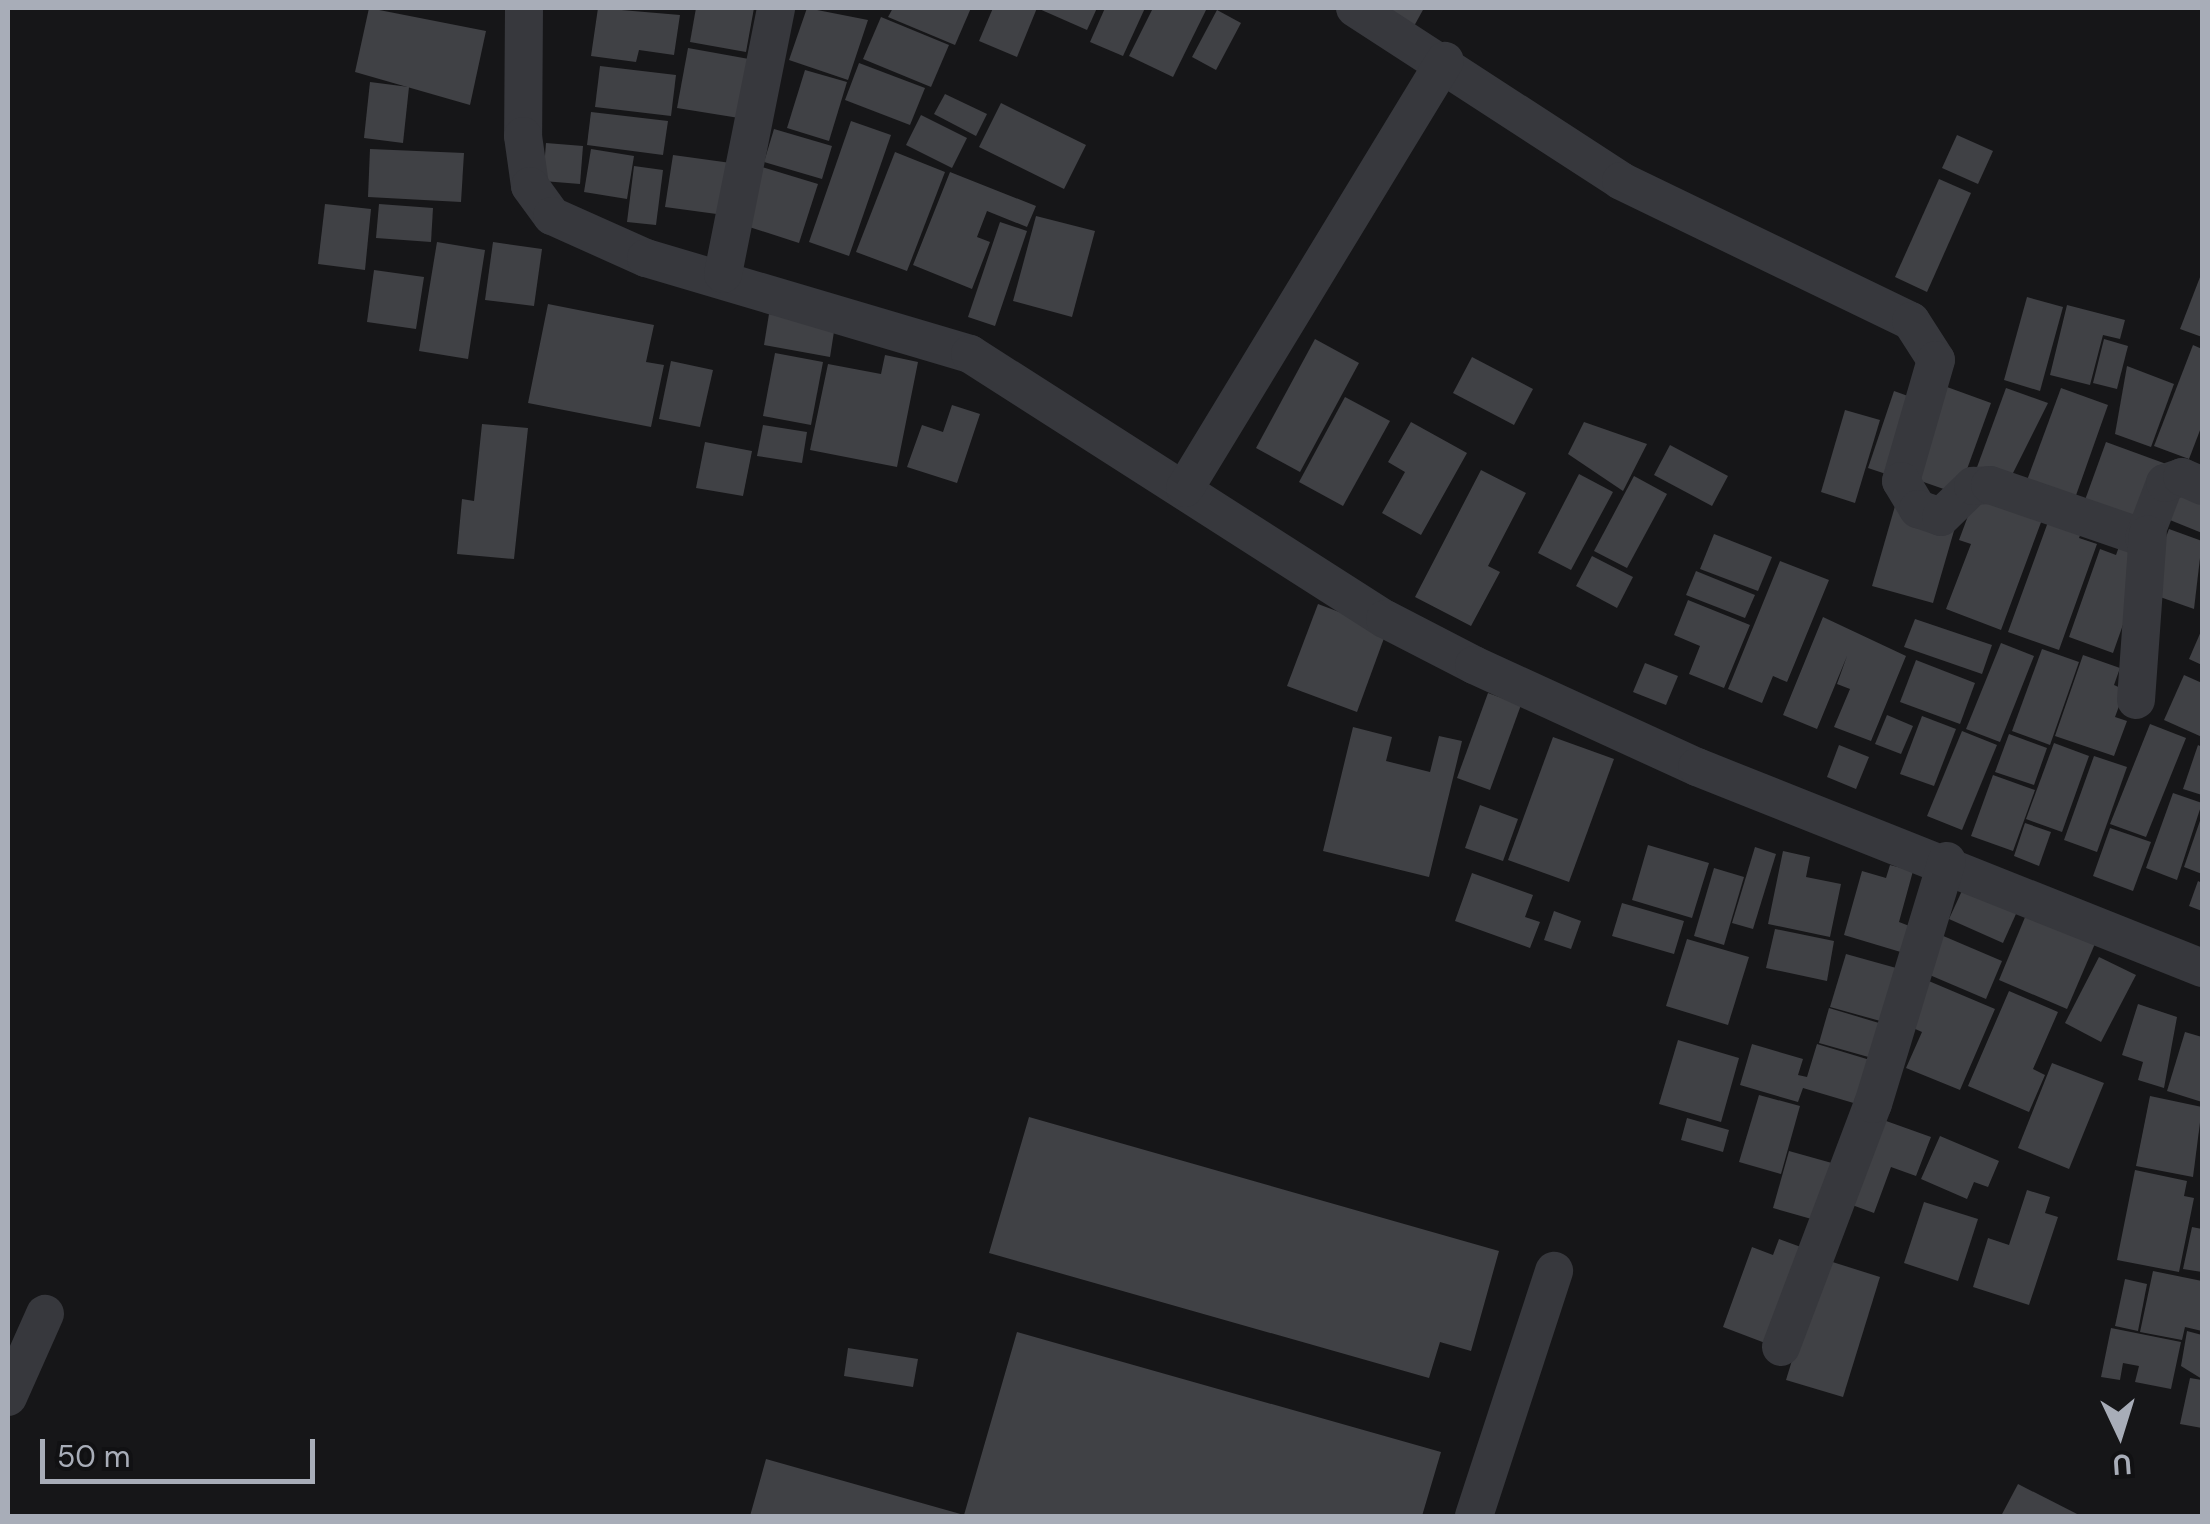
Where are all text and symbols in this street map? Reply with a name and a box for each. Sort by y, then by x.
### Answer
north arrow [2070,1384,2170,1484]
scale bar [45,1419,320,1481]
text: 50 m [57,1437,131,1476]
text: U [2111,1445,2133,1484]

